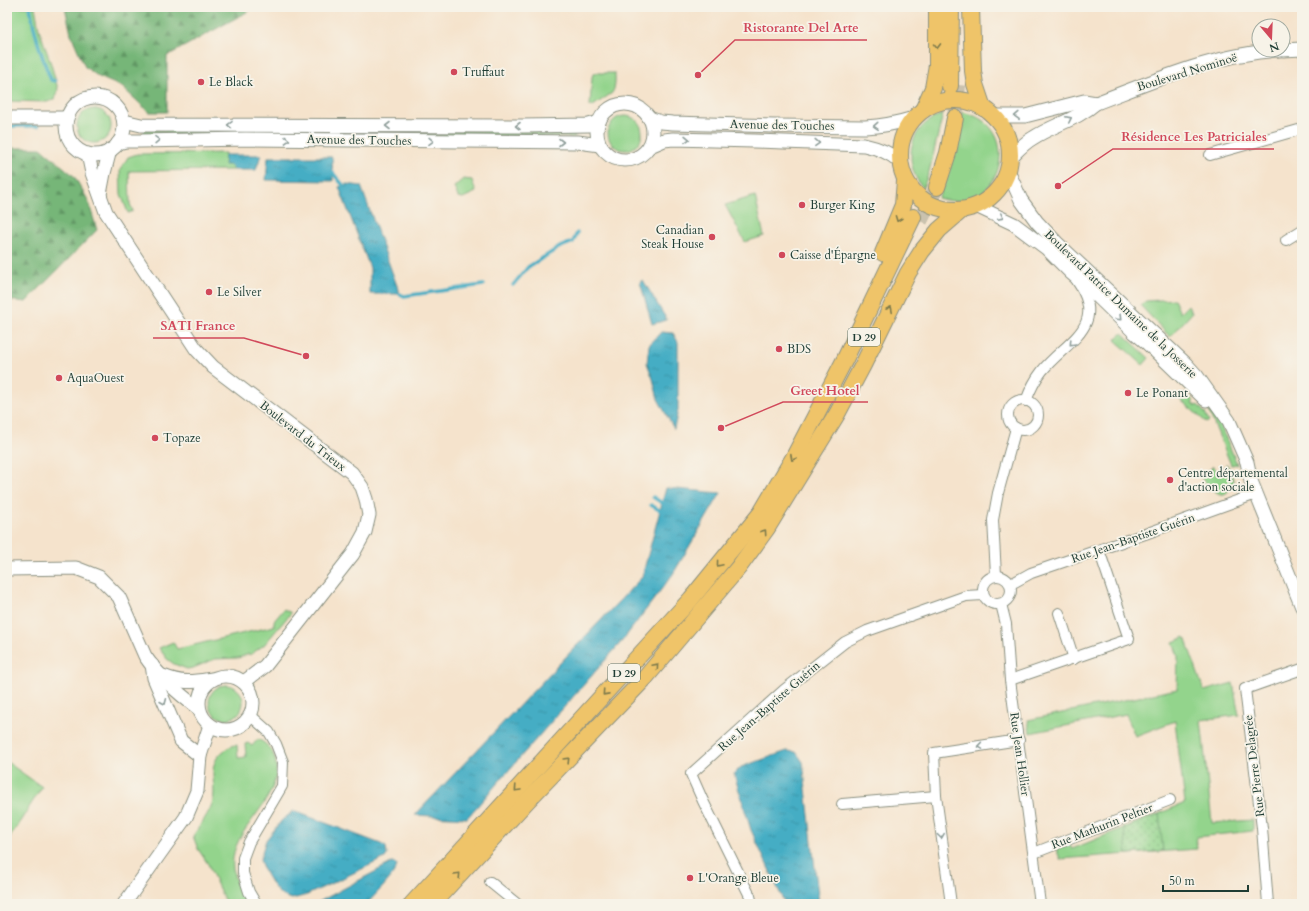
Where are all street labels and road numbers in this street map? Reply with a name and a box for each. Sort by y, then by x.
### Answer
street label: Boulevard Nominoë [1135,49,1239,95]
street label: Avenue des Touches [730,116,834,134]
street label: Avenue des Touches [307,131,411,149]
street label: Boulevard Patrice Dumaine de la Josserie [1041,226,1201,382]
road number: D 29 [848,328,880,346]
street label: Boulevard du Trieux [256,397,350,475]
street label: Rue Jean-Baptiste Guérin [1069,509,1197,567]
street label: Rue Jean-Baptiste Guérin [715,657,823,755]
road number: D 29 [608,664,640,682]
street label: Rue Jean Hollier [1006,711,1034,797]
street label: Rue Pierre Delagrée [1240,714,1268,818]
street label: Rue Mathurin Peltier [1049,799,1156,853]

